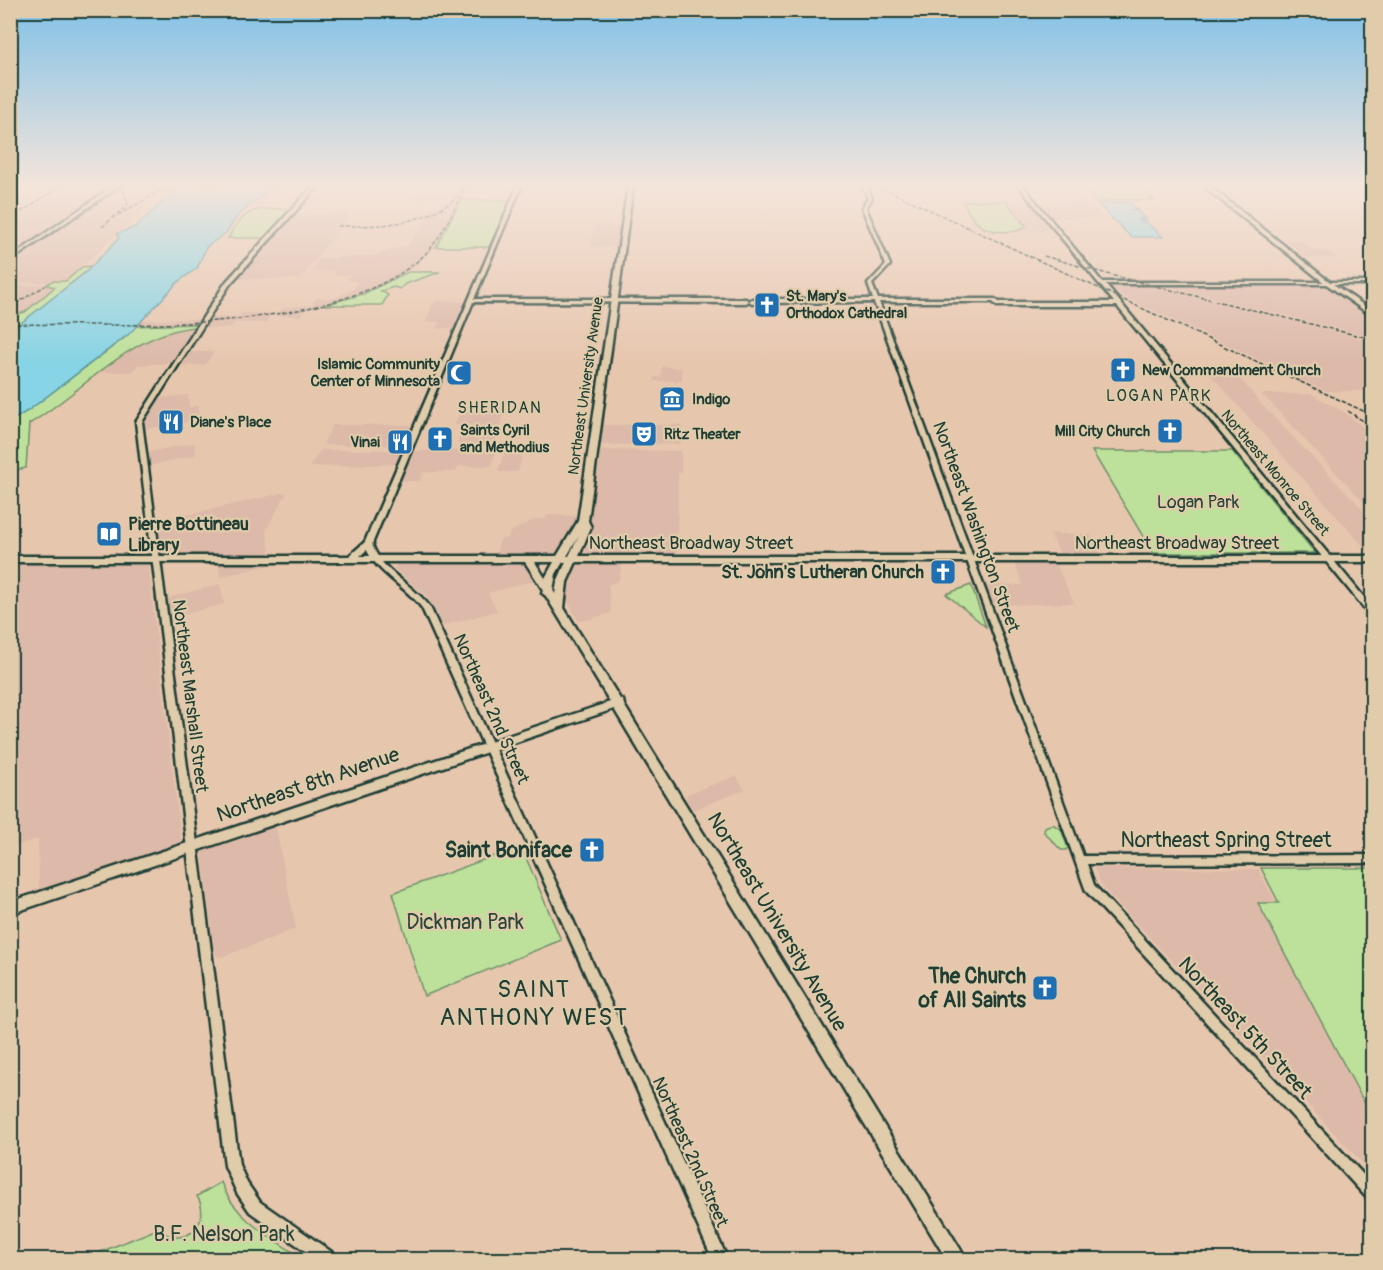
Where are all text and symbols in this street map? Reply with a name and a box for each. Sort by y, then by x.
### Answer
place label: St. Mary's Orthodox Cathedral [786,287,907,323]
church icon: St. Mary's Orthodox Cathedral [752,290,782,320]
street label: Northeast University Avenue [564,295,608,476]
place label: Islamic Community Center of Minnesota [310,355,441,391]
church icon: New Commandment Church [1108,355,1138,385]
mosque icon: Islamic Community Center of Minnesota [444,358,474,388]
place label: New Commandment Church [1142,361,1321,380]
museum icon: Indigo [657,384,687,414]
district label: LOGAN PARK [1106,386,1212,406]
place label: Indigo [692,390,730,409]
district label: SHERIDAN [458,398,542,418]
street label: Northeast Monroe Street [1217,406,1334,541]
restaurant icon: Diane's Place [156,407,186,437]
place label: Diane's Place [190,413,272,432]
church icon: Mill City Church [1155,416,1185,446]
street label: Northeast Washington Street [927,418,1025,636]
theatre icon: Ritz Theater [629,419,659,449]
place label: Saints Cyril and Methodius [460,421,550,457]
place label: Mill City Church [1055,422,1150,441]
church icon: Saints Cyril and Methodius [425,424,455,454]
place label: Ritz Theater [664,425,741,444]
restaurant icon: Vinai [385,427,415,457]
place label: Vinai [350,433,380,452]
park label: Logan Park [1157,491,1240,514]
place label: Pierre Bottineau Library [128,513,249,557]
library icon: Pierre Bottineau Library [94,519,124,549]
street label: Northeast Broadway Street [589,532,794,555]
street label: Northeast Broadway Street [1075,532,1280,555]
church icon: St. John's Lutheran Church [928,557,958,587]
place label: St. John's Lutheran Church [721,561,925,584]
street label: Northeast Marshall Street [167,598,213,795]
street label: Northeast 2nd Street [448,630,535,788]
street label: Northeast 8th Avenue [213,741,404,829]
street label: Northeast University Avenue [701,807,854,1037]
street label: Northeast Spring Street [1121,827,1332,854]
church icon: Saint Boniface [577,835,607,865]
place label: Saint Boniface [445,837,573,864]
park label: Dickman Park [406,909,524,936]
street label: Northeast 5th Street [1172,951,1318,1105]
place label: The Church of All Saints [917,963,1027,1014]
church icon: The Church of All Saints [1030,973,1060,1003]
district label: SAINT ANTHONY WEST [439,975,629,1032]
street label: Northeast 2nd Street [647,1073,734,1231]
park label: B.F. Nelson Park [153,1221,295,1248]

